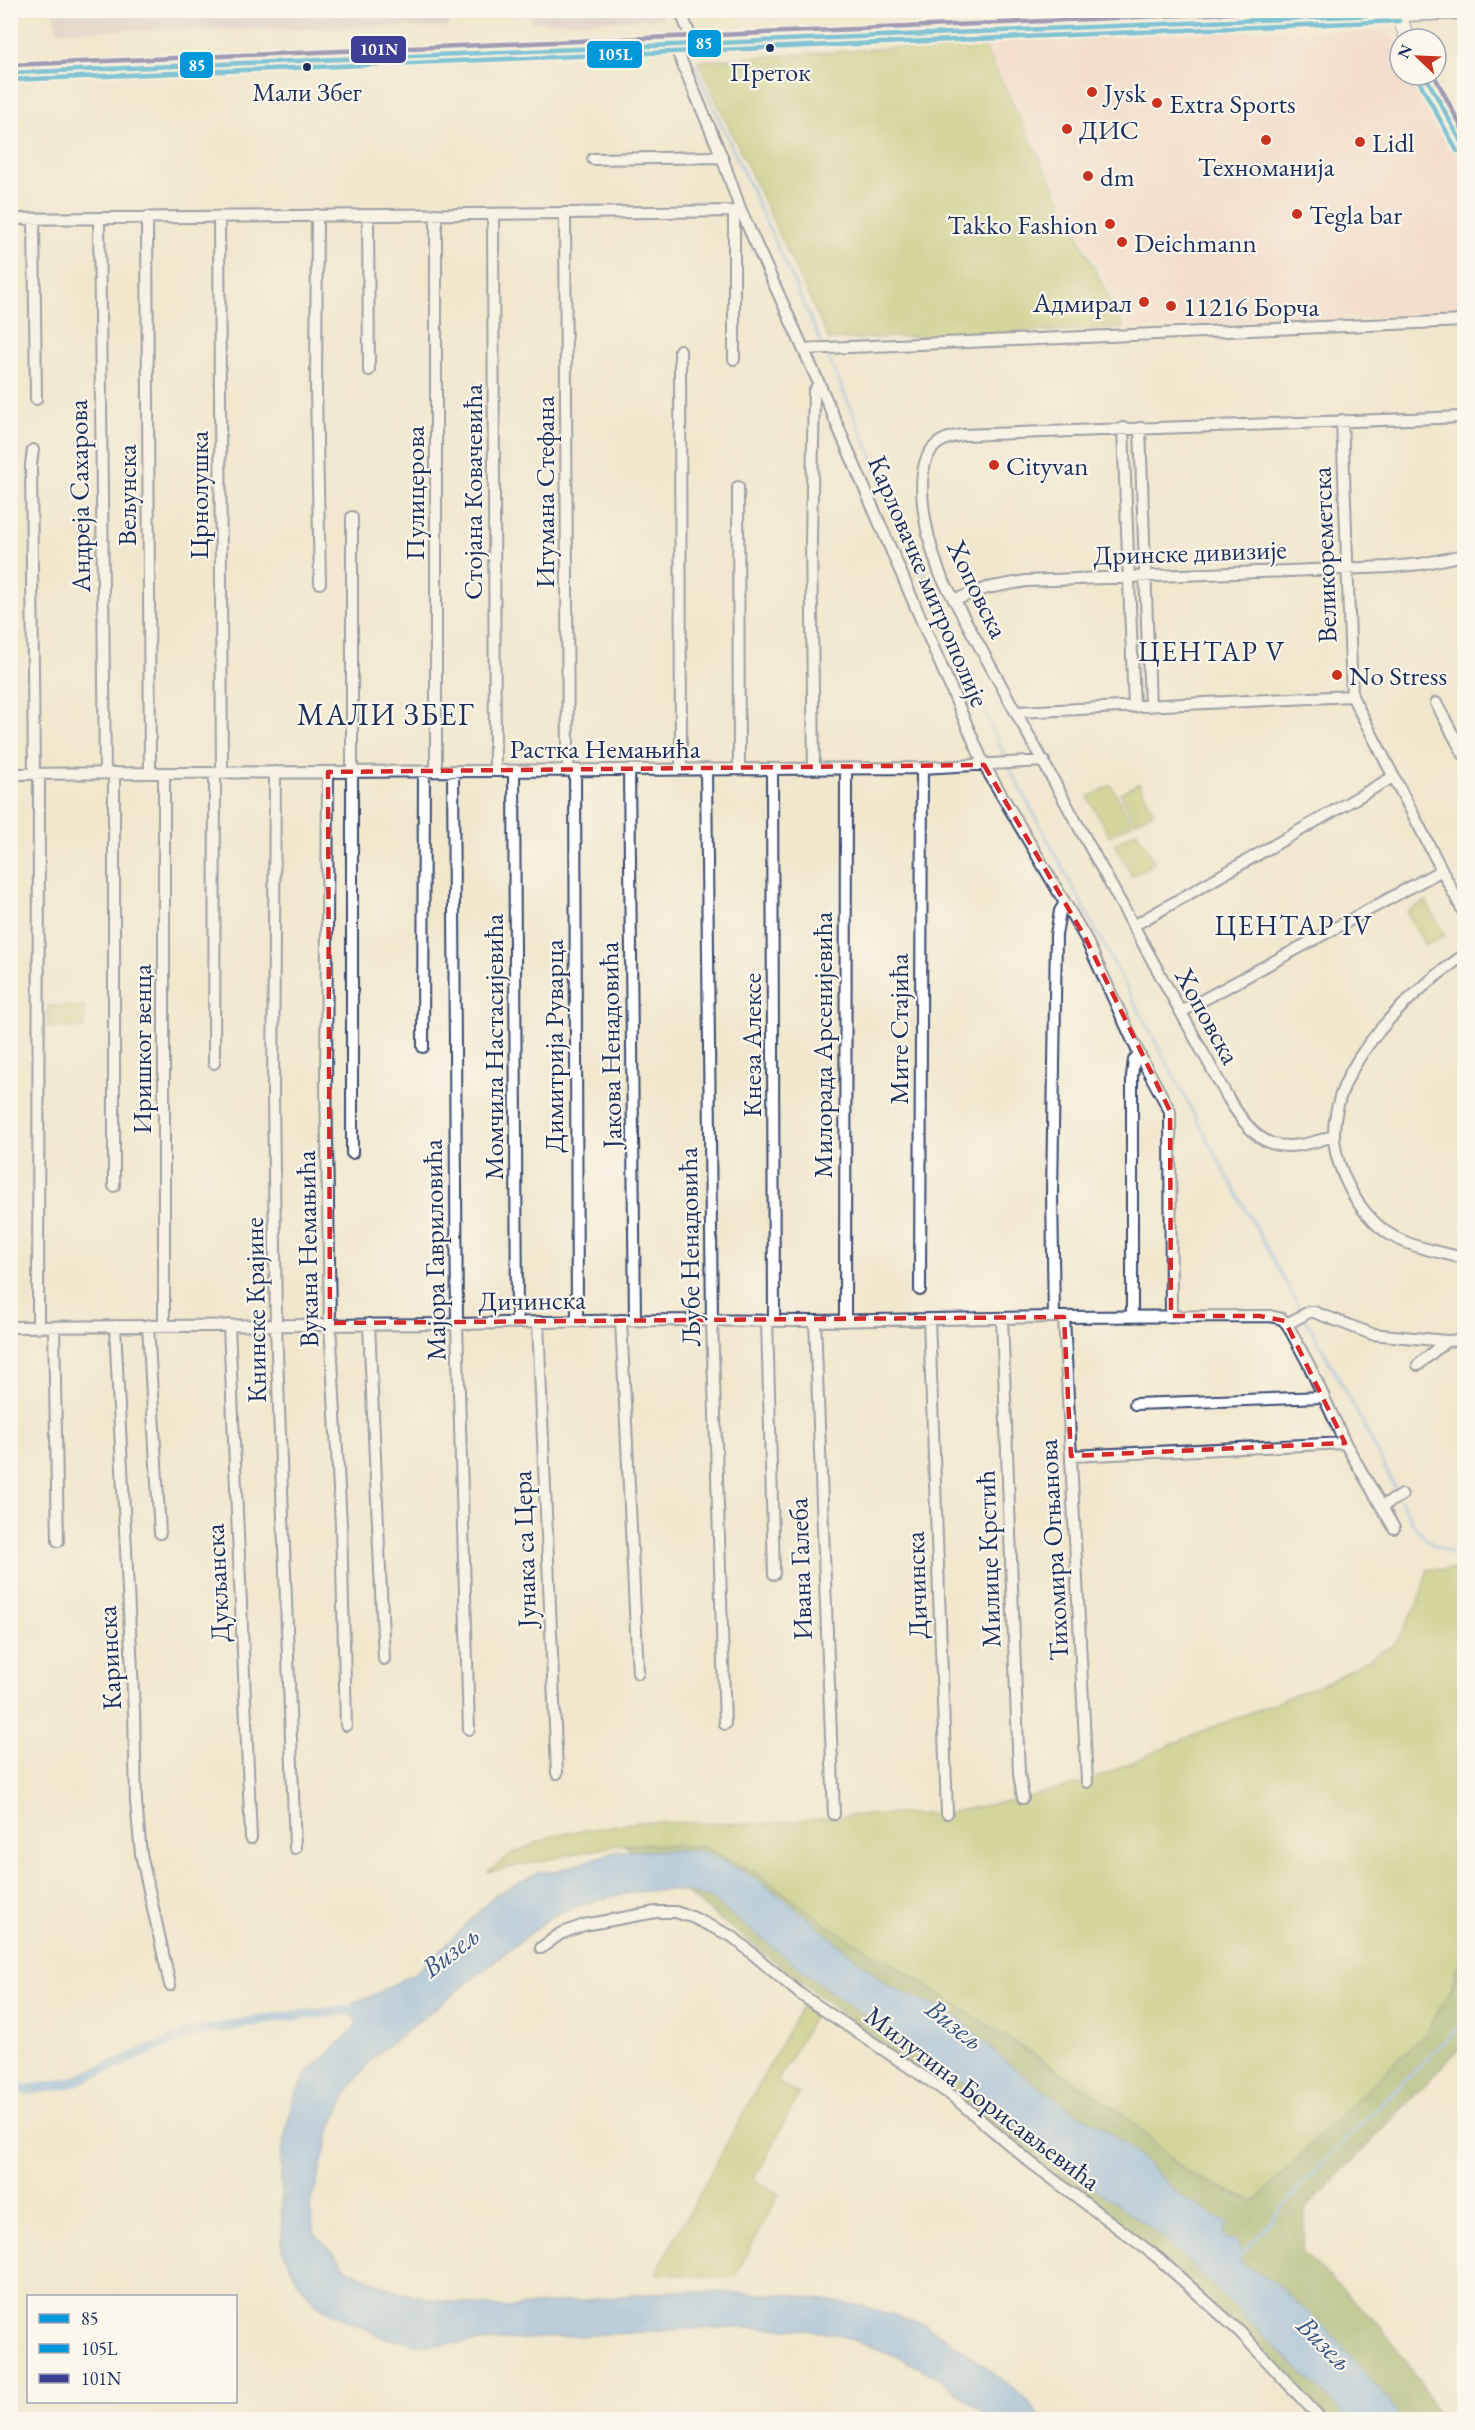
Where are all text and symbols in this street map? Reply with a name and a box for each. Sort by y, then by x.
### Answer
north arrow [1388,27,1448,87]
line badge: 85 [687,29,722,58]
text: 85 [696,33,712,54]
line badge: 101N [350,35,407,64]
text: 101N [360,39,398,60]
line badge: 105L [586,40,643,69]
text: N [1392,41,1417,61]
marker: Преток [764,42,776,54]
text: 105L [598,44,633,65]
line badge: 85 [179,51,214,79]
text: 85 [189,55,205,76]
place label: Преток [729,55,811,89]
marker: Мали Збег [301,61,313,73]
place label: Мали Збег [252,75,362,109]
place label: Jysk [1102,75,1147,110]
marker: Jysk [1085,85,1099,99]
place label: Extra Sports [1169,86,1296,121]
marker: Extra Sports [1150,96,1164,110]
place label: ДИС [1079,112,1139,147]
marker: ДИС [1060,122,1074,136]
place label: Lidl [1372,125,1415,160]
marker: Техноманија [1259,133,1273,147]
marker: Lidl [1353,135,1367,149]
place label: Техноманија [1198,149,1335,184]
place label: dm [1100,159,1135,194]
marker: dm [1081,169,1095,183]
place label: Tegla bar [1309,197,1402,232]
place label: Takko Fashion [947,207,1098,242]
marker: Tegla bar [1290,207,1304,221]
marker: Takko Fashion [1103,217,1117,231]
place label: Deichmann [1134,225,1257,260]
marker: Deichmann [1115,235,1129,249]
place label: Адмирал [1032,285,1132,320]
place label: 11216 Борча [1183,289,1320,324]
marker: Адмирал [1137,295,1151,309]
marker: 11216 Борча [1164,299,1178,313]
street label: Стојана Ковачевића [455,384,490,600]
street label: Игумана Стефана [527,396,562,588]
street label: Андреја Сахарова [60,399,98,594]
street label: Пулицерова [397,425,432,560]
street label: Црнолушка [181,431,216,559]
street label: Вељунска [109,444,144,546]
place label: Cityvan [1006,448,1089,483]
street label: Карловачке митрополије [860,450,998,712]
marker: Cityvan [987,458,1001,472]
street label: Великореметска [1303,466,1345,644]
street label: Дринске дивизије [1093,531,1287,573]
street label: Хоповска [939,533,1017,644]
district label: ЦЕНТАР V [1138,633,1286,669]
place label: No Stress [1349,658,1447,693]
marker: No Stress [1330,668,1344,682]
district label: МАЛИ ЗБЕГ [297,695,475,734]
street label: Растка Немањића [509,731,701,766]
district label: ЦЕНТАР IV [1215,907,1373,943]
street label: Милорада Арсенијевића [805,911,840,1178]
street label: Момчила Настасијевића [476,913,511,1180]
street label: Димитрија Руварца [536,939,571,1153]
street label: Јакова Ненадовића [591,941,629,1151]
street label: Мите Стајића [881,953,916,1105]
street label: Хоповска [1167,961,1249,1070]
street label: Иришког венца [124,964,159,1134]
street label: Кнеза Алексе [734,973,769,1117]
street label: Мајора Гавриловића [415,1139,453,1361]
street label: Љубе Ненадовића [670,1147,708,1347]
street label: Вукана Немањића [288,1150,326,1348]
street label: Книнске Крајине [236,1217,274,1403]
street label: Дичинска [478,1282,586,1318]
street label: Тихомира Огњанова [1030,1438,1076,1662]
street label: Јунака са Цера [504,1470,544,1630]
street label: Милице Крстић [967,1470,1009,1648]
street label: Ивана Галеба [780,1497,820,1641]
street label: Дукљанска [196,1523,238,1643]
street label: Дичинска [897,1530,935,1639]
street label: Каринска [89,1605,129,1711]
water label: Визељ [413,1917,487,1986]
water label: Визељ [918,1989,992,2058]
street label: Милутина Борисављевића [858,1998,1108,2198]
legend [27,2295,237,2403]
text: 85 [81,2307,98,2330]
water label: Визељ [1289,2307,1361,2379]
text: 105L [81,2337,118,2360]
text: 101N [81,2367,122,2390]

